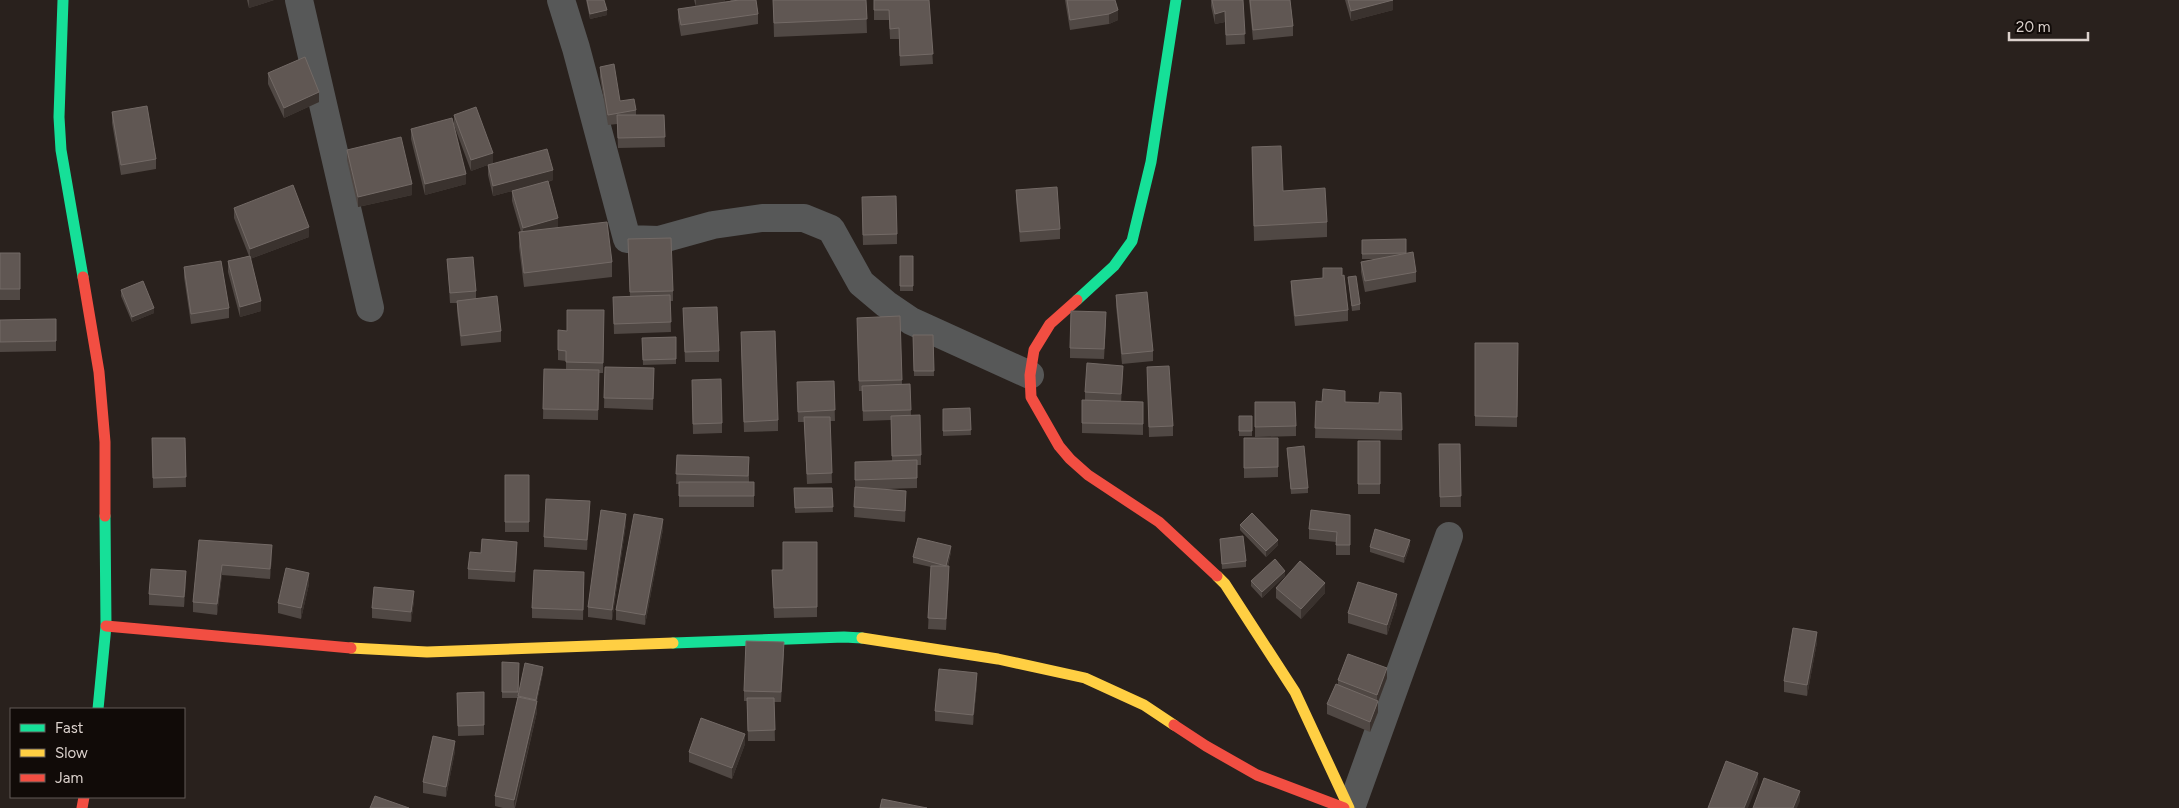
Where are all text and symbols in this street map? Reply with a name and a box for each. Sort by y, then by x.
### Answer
scale bar [2009,10,2088,42]
text: 20 m [2016,18,2050,36]
legend [10,708,185,798]
text: Fast [55,719,84,737]
text: Slow [55,744,88,762]
text: Jam [55,769,83,787]

